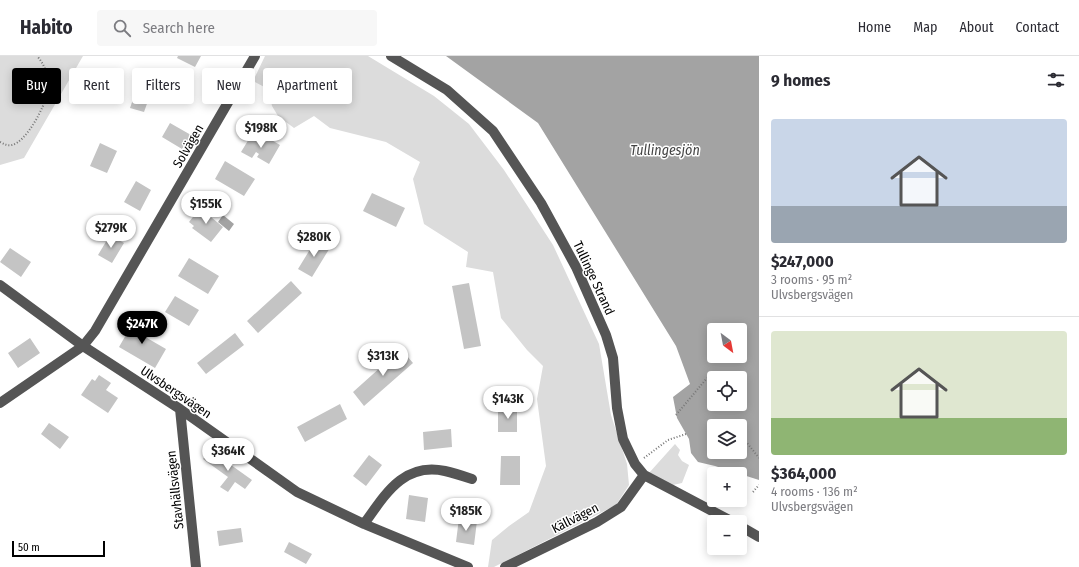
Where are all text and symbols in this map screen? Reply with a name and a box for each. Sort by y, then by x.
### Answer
search box [97,10,377,46]
text: Habito [20,16,73,39]
icon: search [111,17,133,39]
text: Search here [143,19,215,37]
text: Home [858,19,891,36]
text: Map [913,19,937,36]
text: About [959,19,994,36]
text: Contact [1016,19,1059,36]
chip: Buy [12,68,61,104]
chip: Rent [69,68,124,104]
chip: Filters [132,68,194,104]
chip: New [202,68,255,104]
chip: Apartment [263,68,352,104]
icon: filters [1045,69,1067,91]
text: 9 homes [771,70,830,91]
pin: $198K [233,115,289,149]
text: $198K [245,120,277,135]
street label: Solvägen [170,122,206,170]
water label: Tullingesjön [630,142,700,159]
icon: home [883,145,955,217]
pin: $155K [178,191,234,225]
text: $155K [190,196,222,211]
pin: $279K [83,215,139,249]
text: $279K [95,220,127,235]
pin: $280K [286,224,342,258]
text: $280K [297,229,331,244]
street label: Tullinge Strand [570,239,618,317]
text: $247,000 [771,251,834,272]
text: 3 rooms · 95 m² [771,272,852,287]
text: Ulvsbergsvägen [771,287,853,302]
pin: $247K [114,311,170,345]
text: $247K [126,316,158,331]
north arrow [707,323,747,363]
map controls [707,323,747,555]
pin: $313K [355,343,411,377]
text: $313K [367,348,399,363]
icon: home [883,357,955,429]
street label: Ulvsbergsvägen [138,363,214,421]
button: locate [707,371,747,411]
pin: $143K [480,386,536,420]
text: $143K [492,391,524,406]
button: layers [707,419,747,459]
pin: $364K [200,438,256,472]
text: $364K [211,443,245,458]
street label: Stavhällsvägen [163,450,187,530]
text: $364,000 [771,463,837,484]
button: + [707,467,747,507]
text: 4 rooms · 136 m² [771,484,858,499]
pin: $185K [438,498,494,532]
text: Ulvsbergsvägen [771,499,853,514]
street label: Källvägen [549,500,601,536]
text: $185K [450,503,482,518]
button: − [707,515,747,555]
scale bar [12,539,105,558]
text: 50 m [18,541,40,554]

